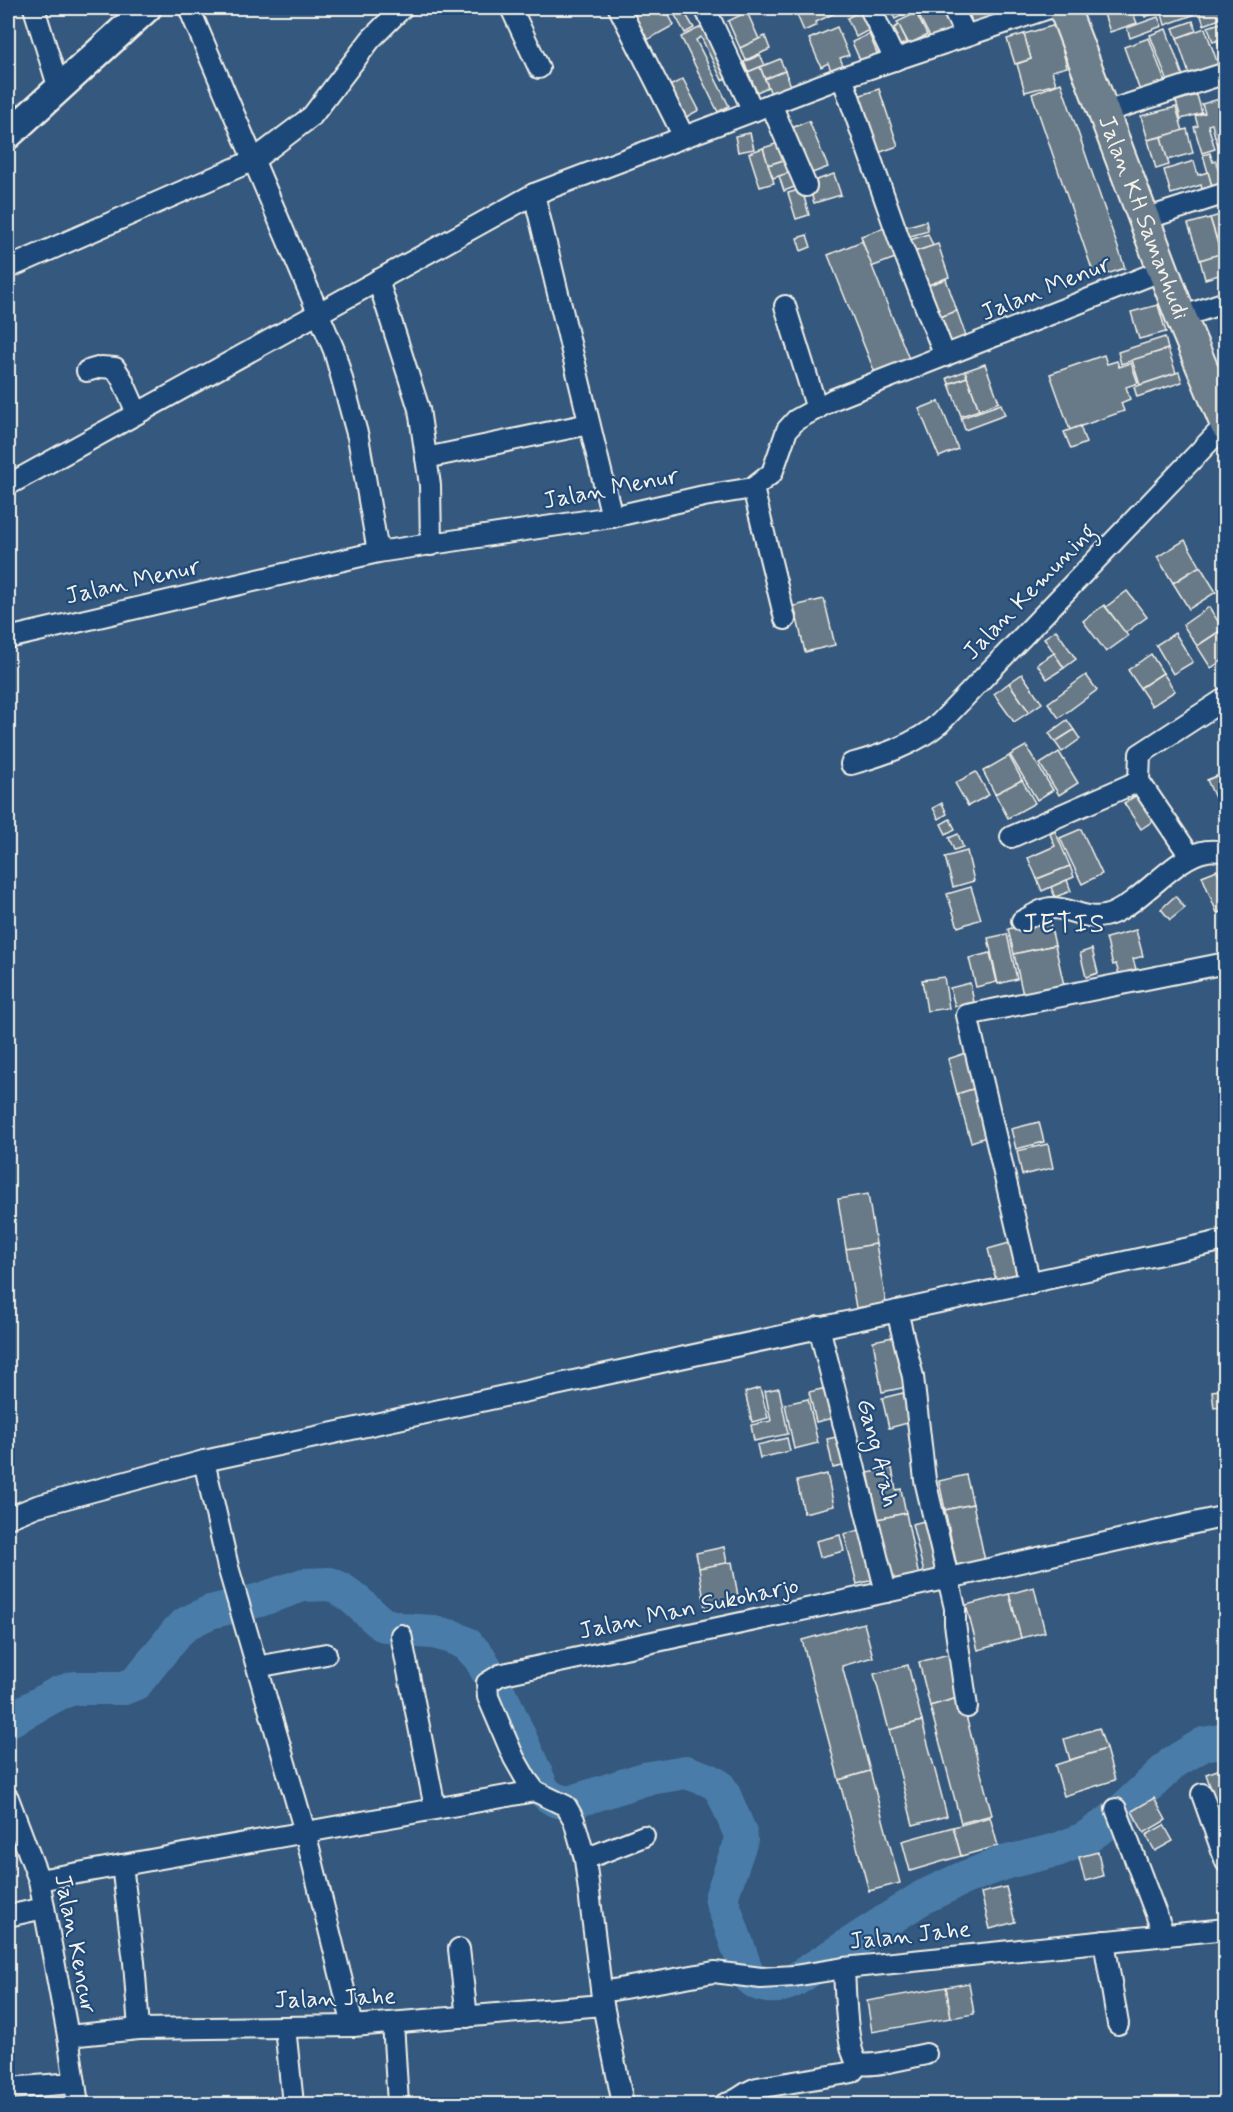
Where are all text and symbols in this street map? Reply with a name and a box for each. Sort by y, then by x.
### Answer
street label: Jalan KH Samanhudi [1091,111,1196,324]
street label: Jalan Menur [976,249,1116,329]
street label: Jalan Menur [540,461,682,517]
street label: Jalan Kemuning [957,517,1106,669]
street label: Jalan Menur [62,551,204,613]
district label: JETIS [1022,907,1106,942]
street label: Gang Arah [847,1396,905,1511]
street label: Jalan Man Sukoharjo [576,1571,802,1647]
street label: Jalan Kencur [46,1872,104,2016]
street label: Jalan Jahe [848,1914,972,1958]
street label: Jalan Jahe [274,1981,397,2017]

